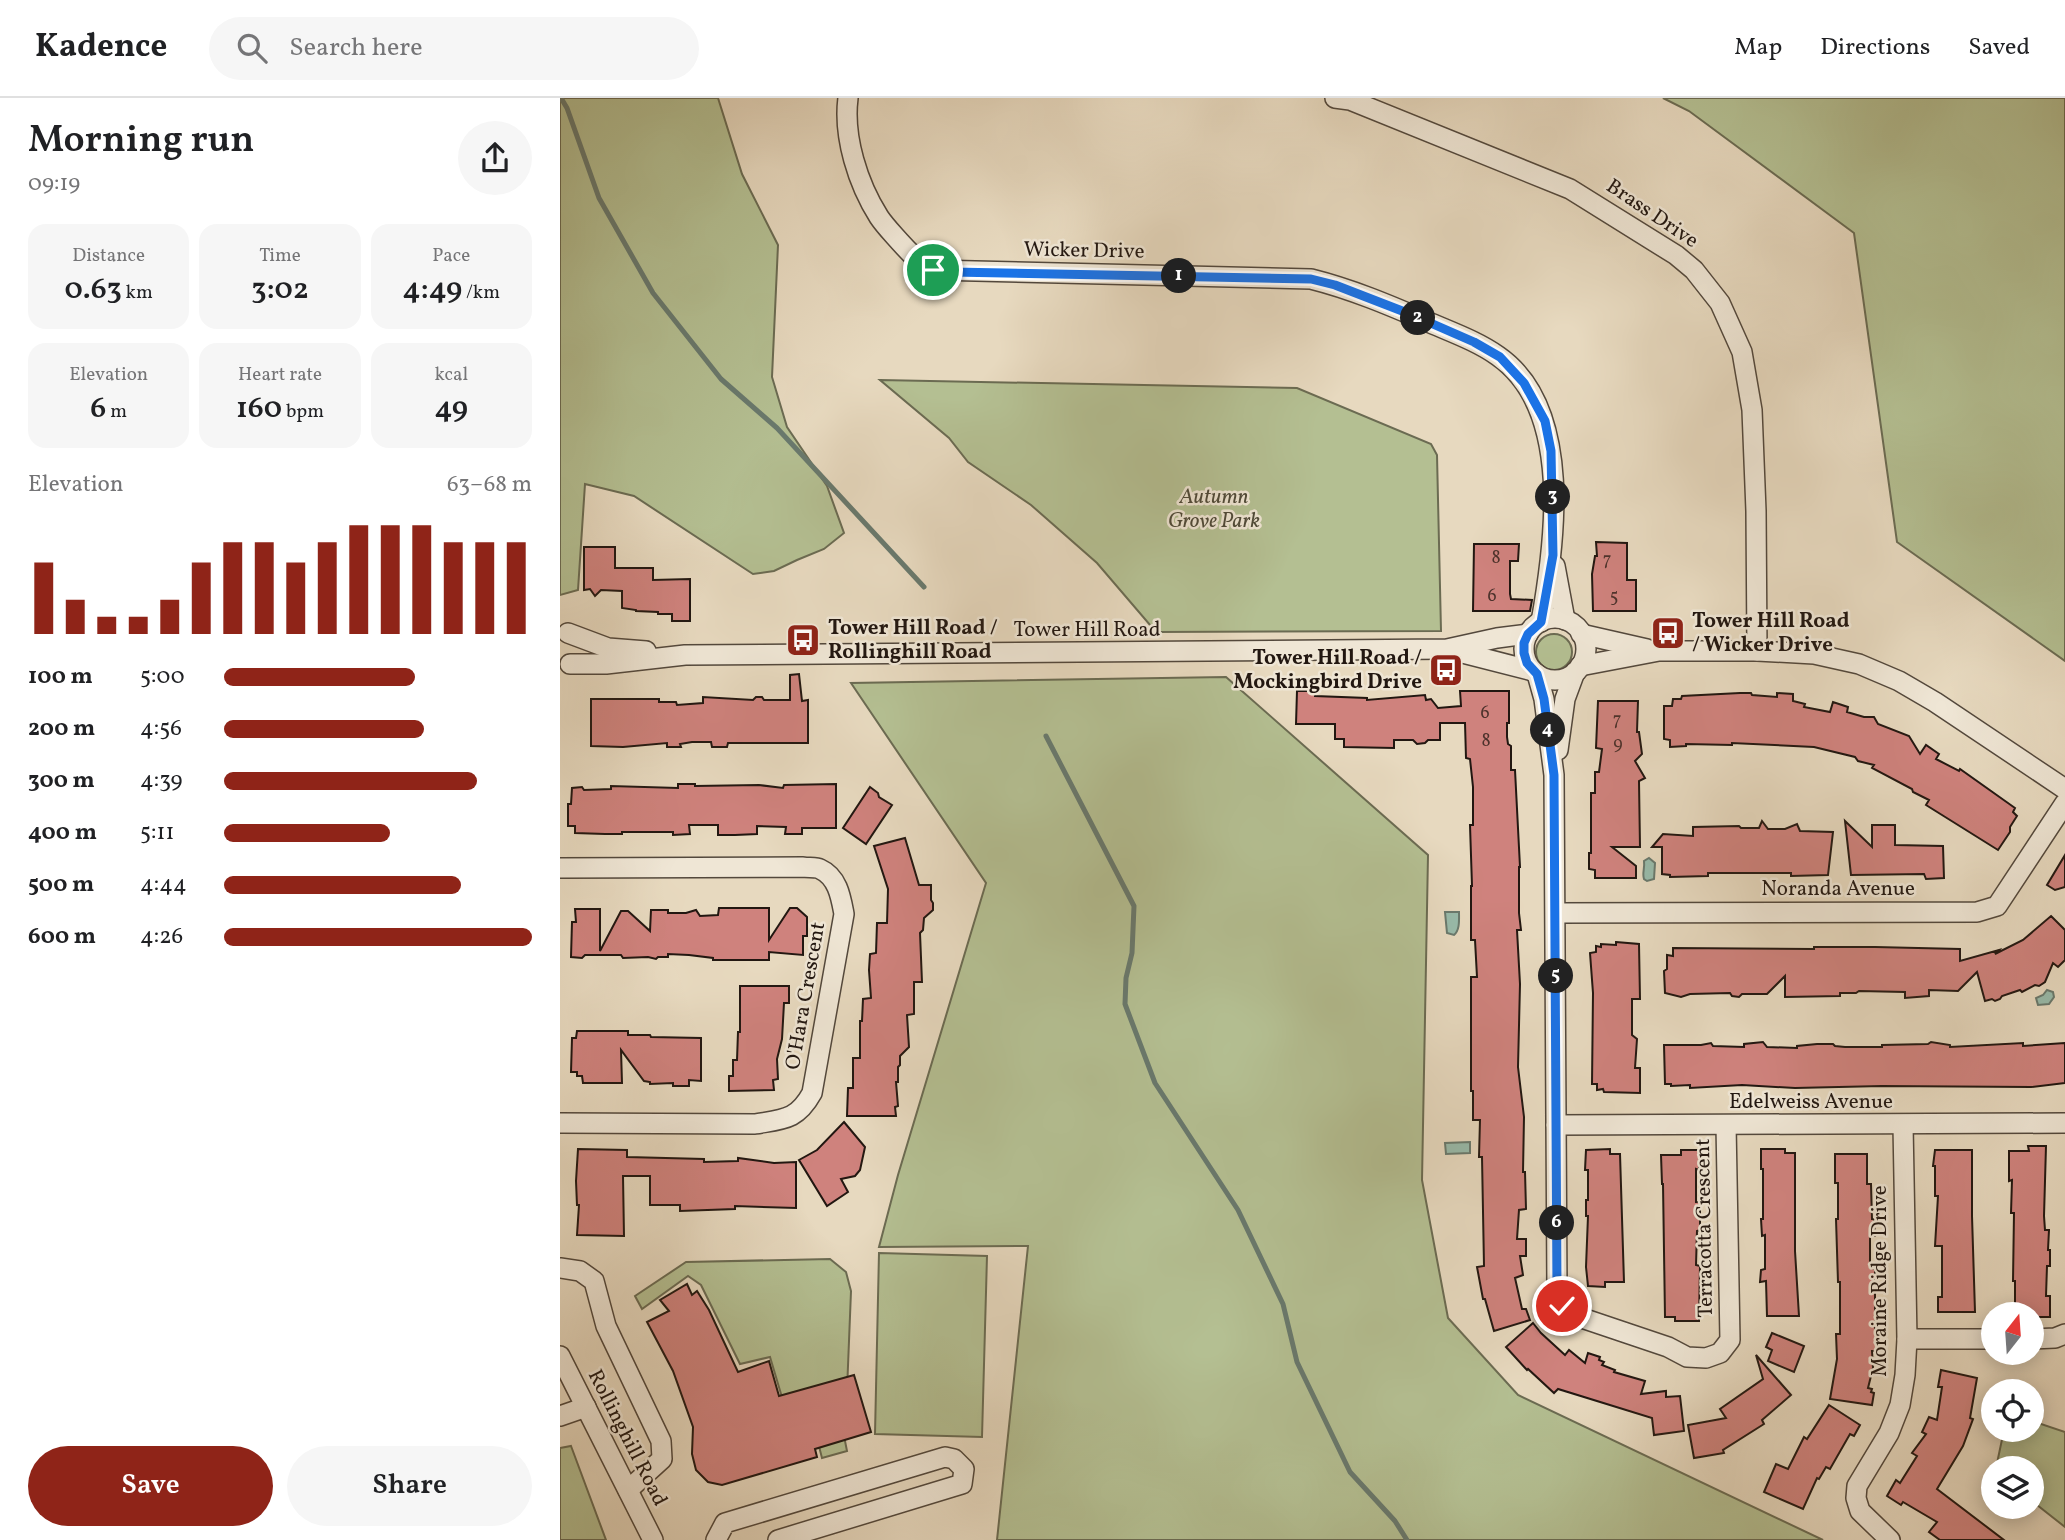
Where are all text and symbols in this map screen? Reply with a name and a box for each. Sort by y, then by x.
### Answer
search box [209,17,699,80]
text: Kadence [35,25,167,71]
icon: search [233,29,271,67]
text: Search here [289,30,423,66]
text: Map [1734,31,1782,65]
text: Directions [1820,31,1930,65]
text: Saved [1968,31,2030,65]
text: Morning run [28,115,254,168]
button: share [458,121,532,195]
text: 09:19 [28,168,80,200]
street label: Brass Drive [1600,172,1704,256]
street label: Wicker Drive [1023,235,1145,267]
pin [903,240,963,300]
text: Distance [72,243,145,269]
text: Time [259,243,301,269]
text: Pace [432,243,470,269]
icon: arrive [914,251,952,289]
pin: 1 [1162,258,1196,294]
text: 1 [1175,262,1182,288]
text: 0.63 [65,269,122,311]
text: 3:02 [251,269,309,311]
text: 4:49 [403,269,462,311]
text: km [122,280,153,306]
text: /km [462,280,500,306]
pin: 2 [1400,300,1436,336]
text: 2 [1413,304,1422,330]
text: Elevation [69,362,148,388]
text: Heart rate [238,362,322,388]
text: kcal [434,362,468,388]
text: 6 [90,388,106,430]
text: 160 [236,388,282,430]
text: 49 [435,388,468,430]
text: m [106,399,127,425]
text: bpm [282,399,324,425]
text: Elevation [28,469,124,501]
text: 63–68 m [447,469,532,501]
pin: 3 [1536,480,1570,514]
park label: Autumn Grove Park [1168,483,1260,536]
text: 3 [1548,483,1557,509]
house number: 8 [1491,546,1501,571]
house number: 7 [1603,548,1611,573]
house number: 6 [1487,584,1497,609]
house number: 5 [1610,585,1618,610]
place label: Tower Hill Road / Wicker Drive [1692,607,1850,660]
place label: Tower Hill Road / Rollinghill Road [828,614,998,667]
bus stop icon: Tower Hill Road / Wicker Drive [1649,614,1687,652]
street label: Tower Hill Road [1013,616,1161,645]
bus stop icon: Tower Hill Road / Rollinghill Road [784,621,822,659]
place label: Tower Hill Road / Mockingbird Drive [1233,644,1422,697]
bus stop icon: Tower Hill Road / Mockingbird Drive [1427,651,1465,689]
text: 100 m [28,661,93,693]
text: 5:00 [140,661,185,693]
house number: 6 [1480,701,1490,726]
house number: 7 [1613,708,1621,733]
pin: 4 [1530,712,1566,748]
text: 200 m [28,713,95,745]
text: 4:56 [140,713,182,745]
text: 4 [1542,716,1553,742]
house number: 8 [1481,729,1491,754]
house number: 9 [1613,732,1623,757]
text: 300 m [28,765,95,797]
text: 4:39 [140,765,182,797]
text: 400 m [28,817,97,849]
text: 5:11 [140,817,174,849]
text: 500 m [28,869,94,901]
text: 4:44 [140,869,187,901]
street label: Noranda Avenue [1761,875,1915,904]
street label: O'Hara Crescent [779,920,833,1072]
text: 600 m [28,921,96,953]
text: 4:26 [140,921,183,953]
pin: 5 [1538,958,1574,994]
text: 5 [1551,962,1560,988]
street label: Edelweiss Avenue [1729,1088,1893,1117]
street label: Terracotta Crescent [1689,1138,1721,1318]
street label: Moraine Ridge Drive [1866,1185,1895,1377]
pin: 6 [1539,1206,1574,1240]
text: 6 [1551,1209,1562,1235]
pin [1532,1276,1592,1336]
icon: check [1543,1287,1581,1325]
north arrow [1981,1302,2044,1365]
map controls [1981,1302,2044,1519]
street label: Rollinghill Road [580,1365,674,1511]
button: locate [1981,1379,2044,1442]
button: Save [28,1446,273,1526]
button: Share [287,1446,532,1526]
button: layers [1981,1456,2044,1519]

